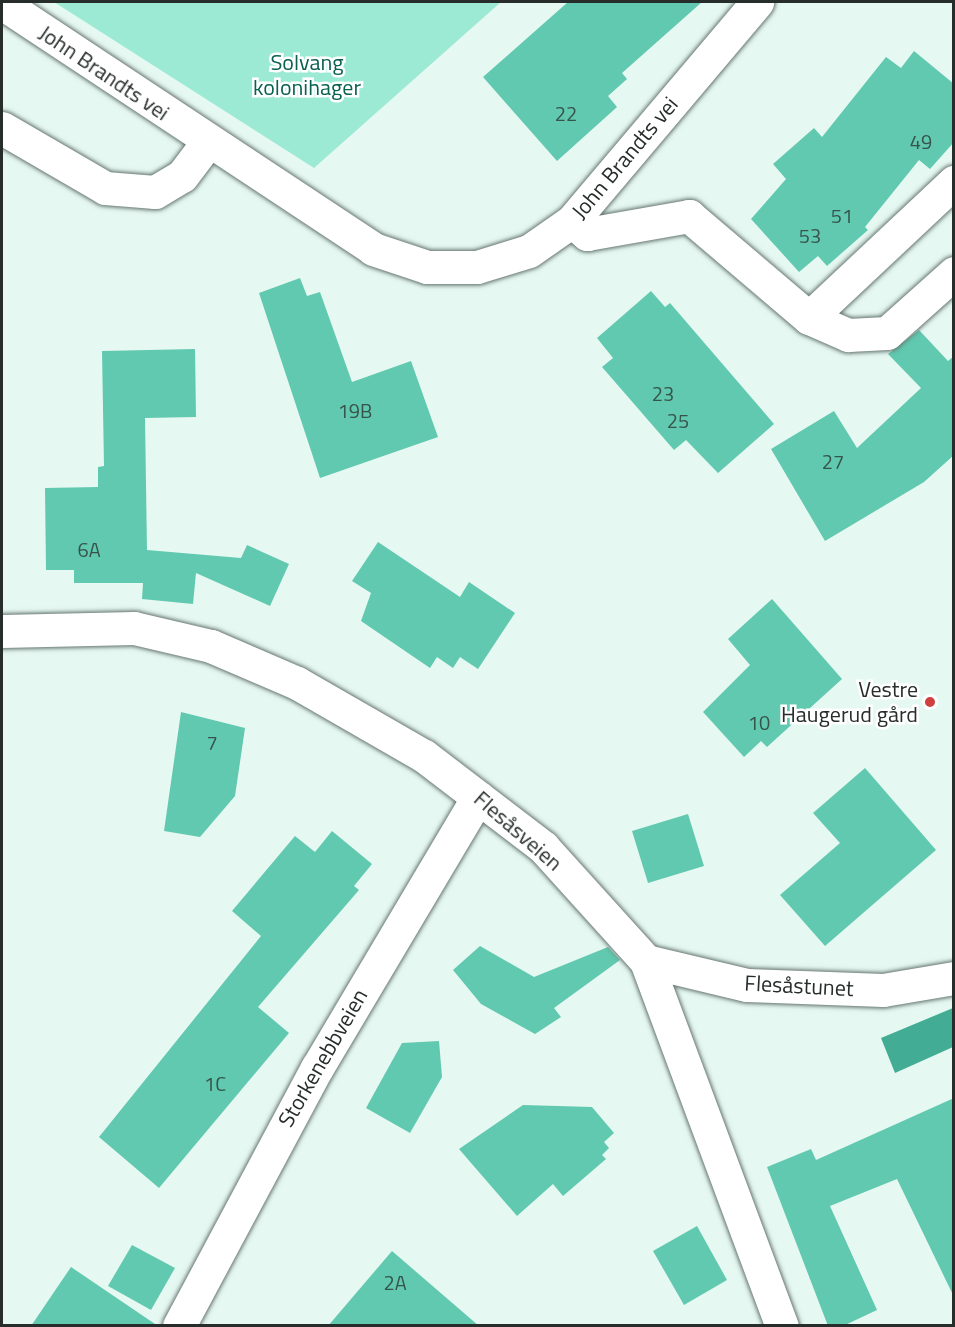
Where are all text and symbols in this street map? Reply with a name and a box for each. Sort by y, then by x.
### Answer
street label: John Brandts vei [34,20,174,126]
park label: Solvang kolonihager [253,49,361,100]
street label: John Brandts vei [566,92,684,224]
house number: 22 [555,101,577,125]
house number: 49 [910,129,932,153]
house number: 51 [831,203,853,227]
house number: 53 [799,223,821,247]
house number: 23 [652,381,674,405]
house number: 19B [338,398,372,422]
house number: 25 [667,408,689,432]
house number: 27 [822,449,844,473]
house number: 6A [77,537,101,561]
place label: Vestre Haugerud gård [781,676,918,728]
marker: Vestre Haugerud gård [923,695,937,709]
house number: 10 [748,710,770,734]
house number: 7 [206,730,218,754]
street label: Flesåsveien [468,786,568,876]
street label: Flesåstunet [744,970,854,1002]
street label: Storkenebbveien [273,984,373,1132]
house number: 1C [204,1071,226,1095]
house number: 2A [383,1270,407,1294]

